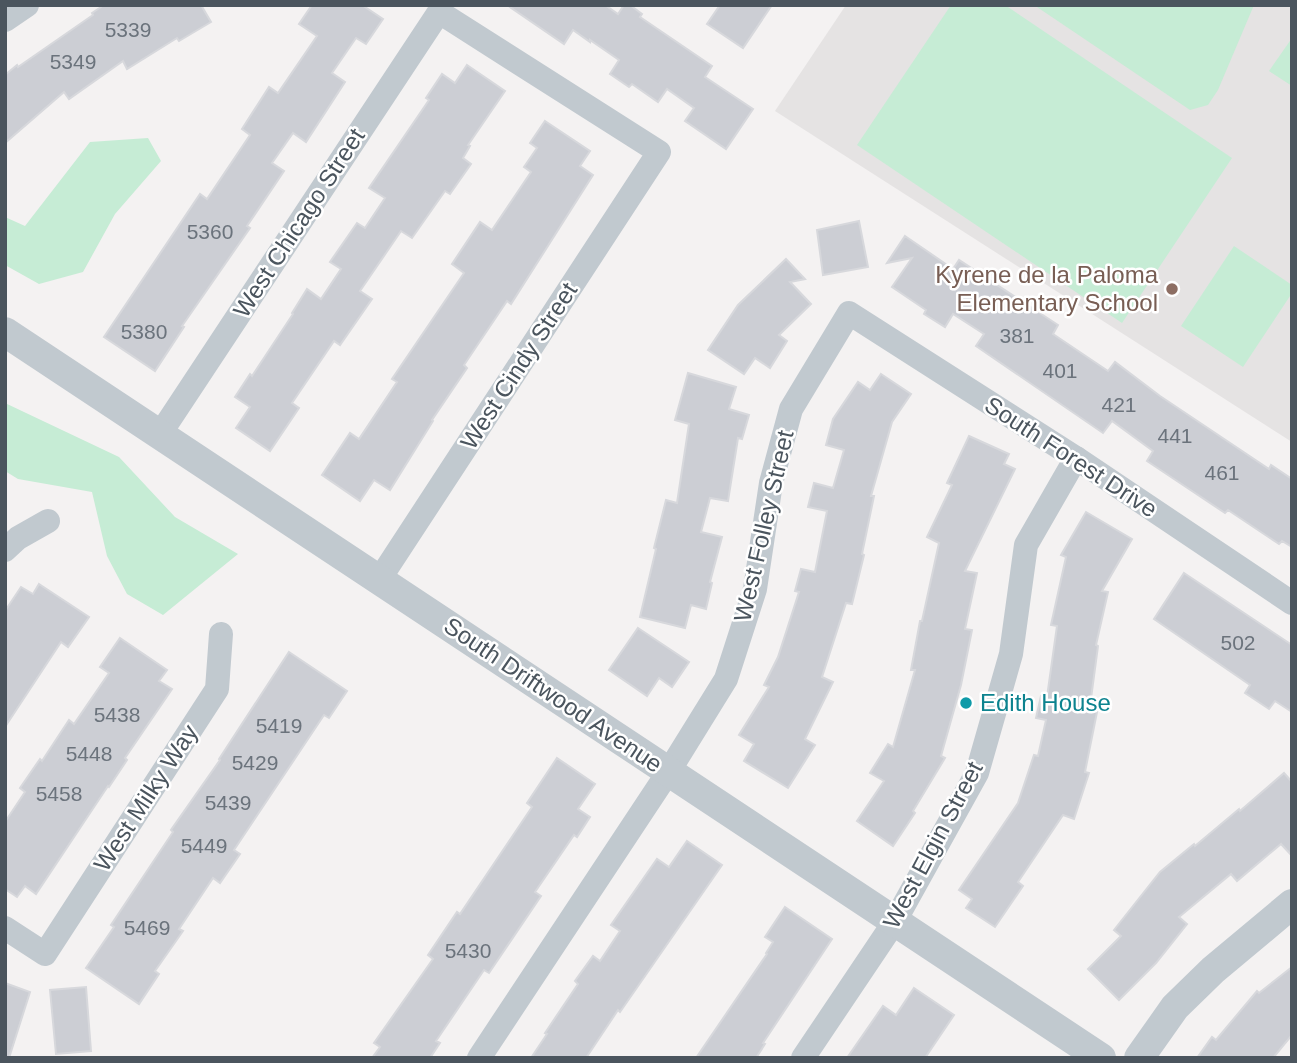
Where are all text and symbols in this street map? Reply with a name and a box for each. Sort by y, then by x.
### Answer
house number: 5339 [105,18,151,41]
house number: 5349 [50,50,96,73]
street label: West Chicago Street [227,123,370,322]
house number: 5360 [187,220,233,243]
place label: Kyrene de la Paloma Elementary School [935,261,1159,316]
street label: West Cindy Street [455,277,583,454]
marker: Kyrene de la Paloma Elementary School [1164,281,1180,297]
house number: 5380 [121,320,167,343]
house number: 381 [999,324,1035,347]
house number: 401 [1042,359,1078,382]
street label: South Forest Drive [980,391,1163,522]
house number: 421 [1101,393,1137,416]
house number: 441 [1157,424,1193,447]
street label: West Folley Street [728,427,799,624]
house number: 461 [1204,461,1240,484]
street label: South Driftwood Avenue [439,612,667,778]
house number: 502 [1220,631,1256,654]
place label: Edith House [980,689,1111,716]
marker: Edith House [958,695,974,711]
house number: 5438 [94,703,140,726]
house number: 5419 [256,714,302,737]
street label: West Milky Way [88,719,203,876]
house number: 5448 [66,742,112,765]
house number: 5429 [232,751,278,774]
street label: West Elgin Street [877,756,988,933]
house number: 5458 [36,782,82,805]
house number: 5439 [205,791,251,814]
house number: 5449 [181,834,227,857]
house number: 5469 [124,916,170,939]
house number: 5430 [445,939,491,962]

